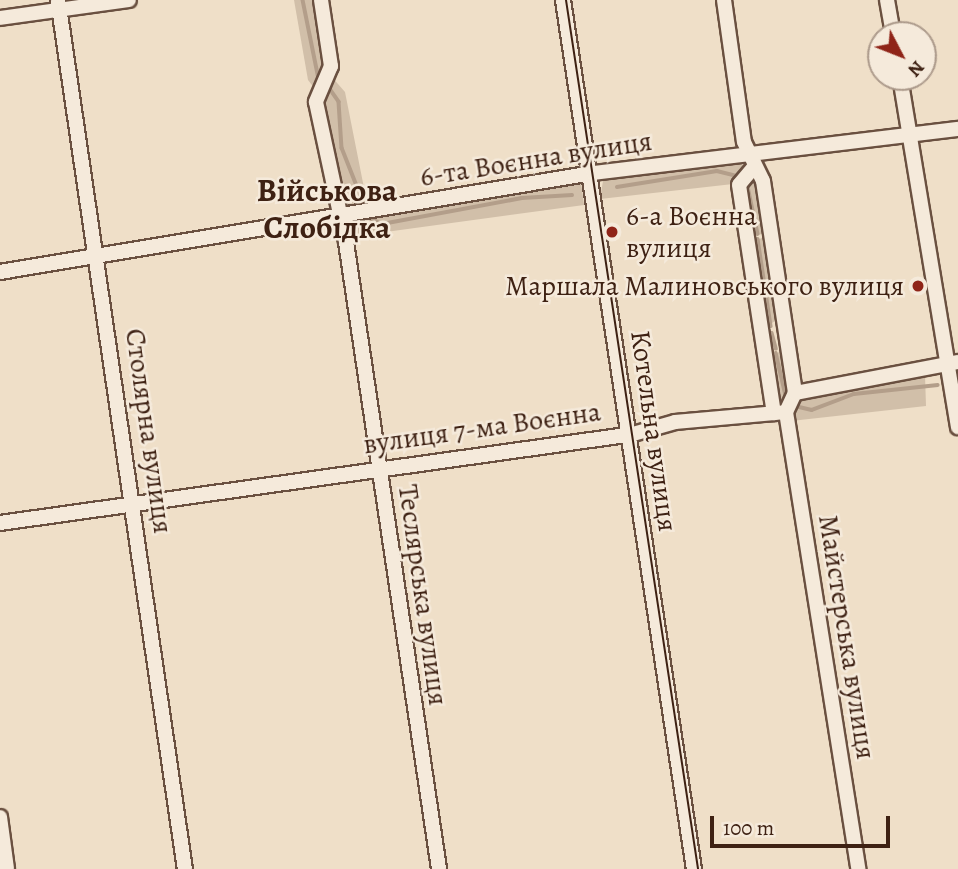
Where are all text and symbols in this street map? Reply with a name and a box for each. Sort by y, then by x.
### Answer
north arrow [867,21,937,91]
text: N [902,55,930,83]
street label: 6-та Воєнна вулиця [418,124,654,194]
district label: Військова Слобідка [257,172,397,247]
place label: 6-а Воєнна вулиця [626,199,757,265]
marker: 6-а Воєнна вулиця [604,224,620,240]
place label: Маршала Малиновського вулиця [505,269,904,303]
marker: Маршала Малиновського вулиця [910,278,926,294]
street label: Столярна вулиця [118,326,180,536]
street label: Котельна вулиця [623,328,685,534]
street label: вулиця 7-ма Воєнна [361,395,603,461]
street label: Теслярська вулиця [391,482,455,708]
street label: Майстерська вулиця [811,512,883,762]
scale bar [713,802,893,846]
text: 100 m [723,814,774,842]

